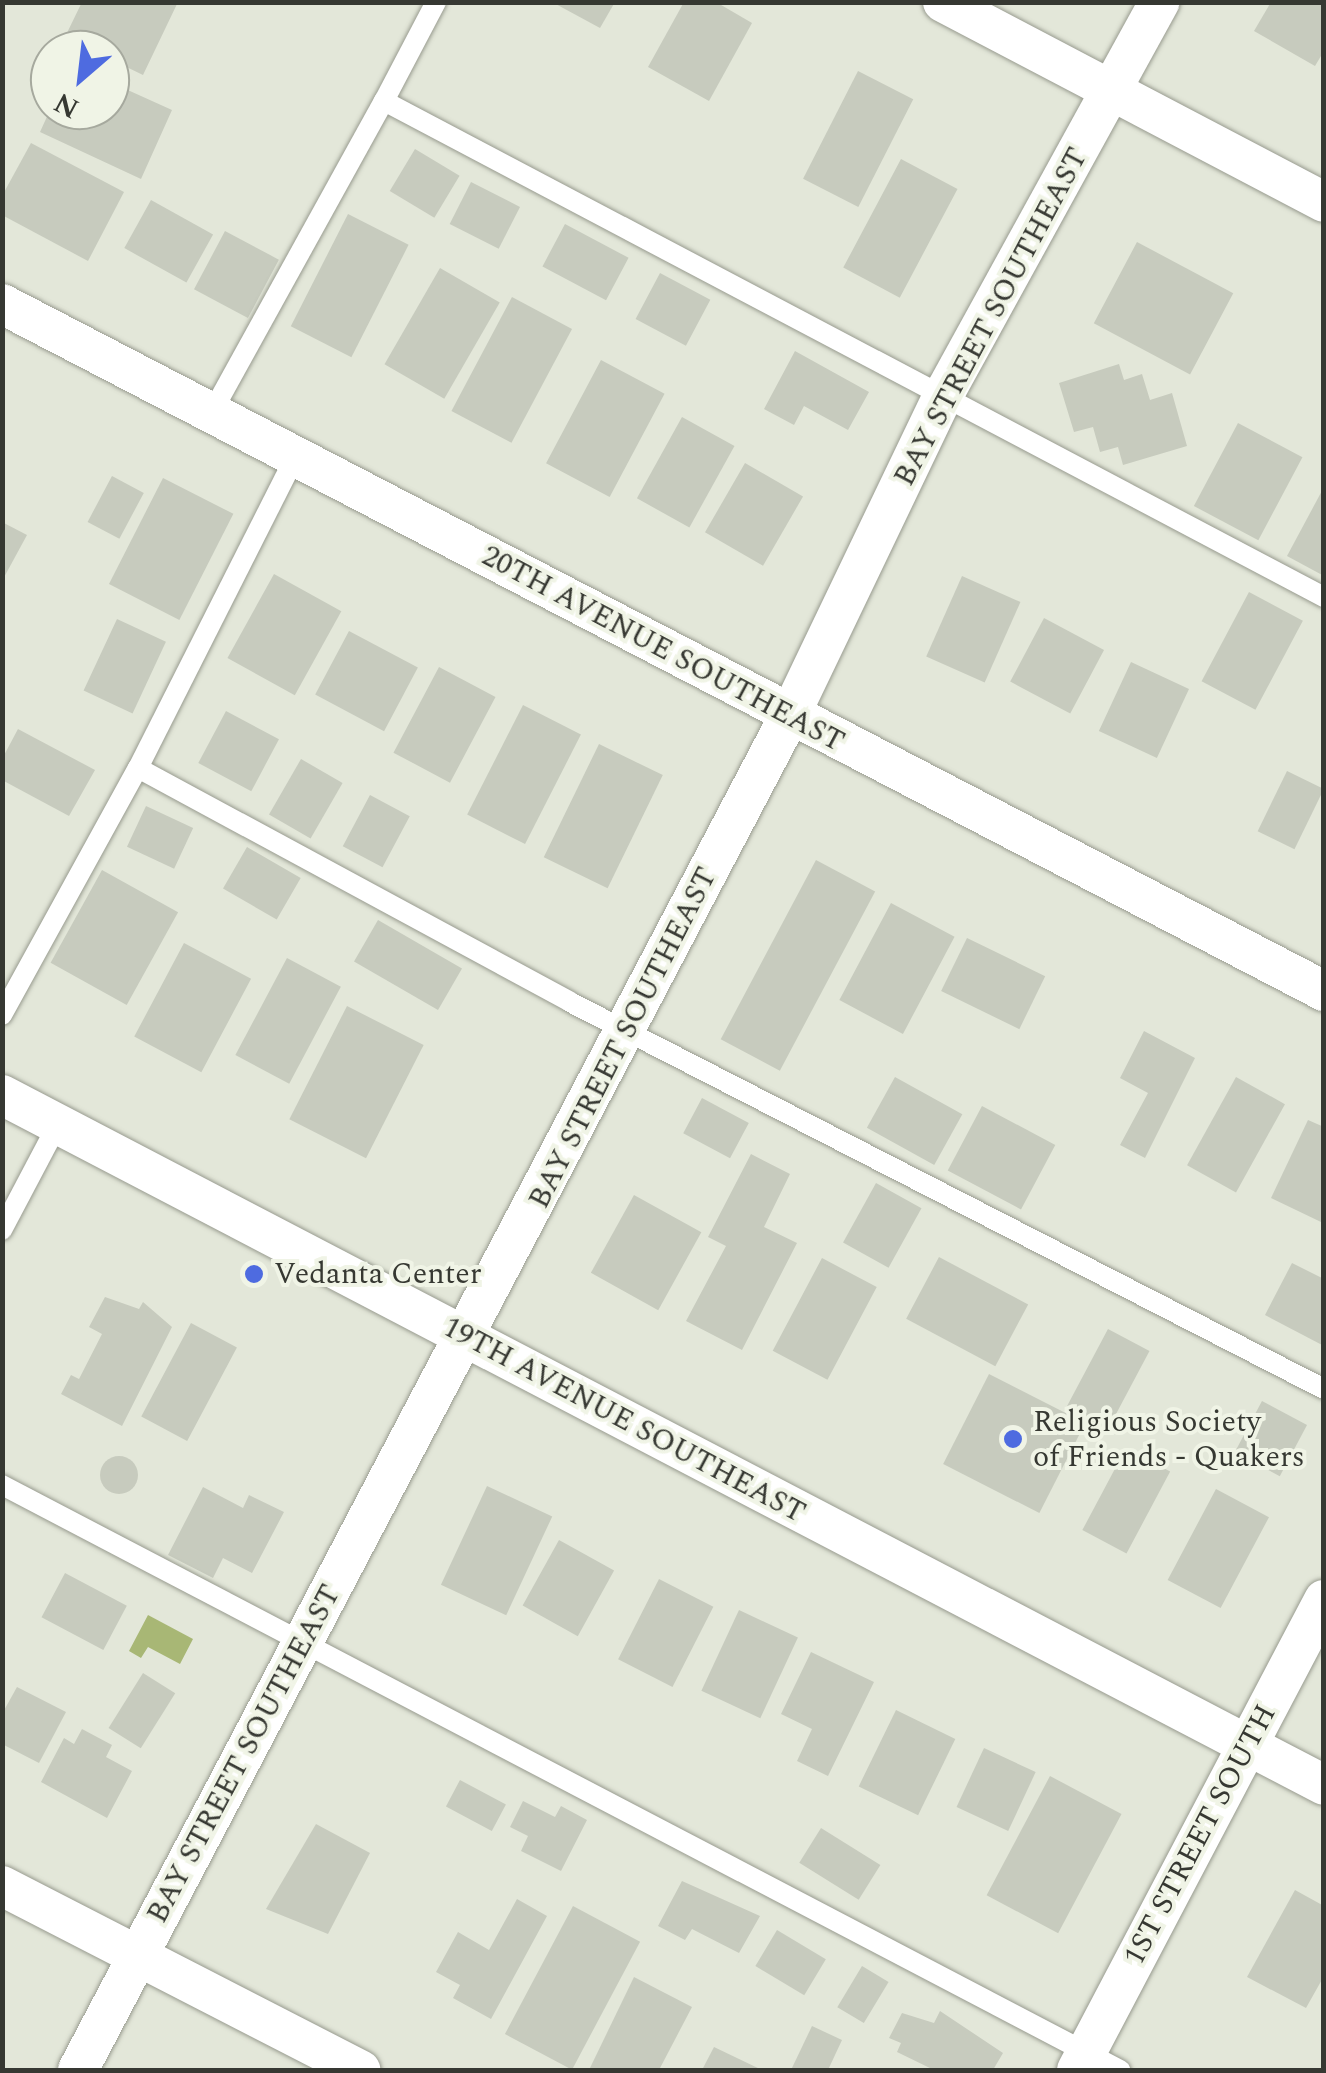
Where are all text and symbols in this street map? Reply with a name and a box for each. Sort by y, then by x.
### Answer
north arrow [30,30,130,130]
text: N [46,81,87,130]
street label: BAY STREET SOUTHEAST [886,142,1096,492]
street label: 20TH AVENUE SOUTHEAST [476,538,850,760]
street label: BAY STREET SOUTHEAST [521,861,725,1215]
place label: Vedanta Center [274,1256,482,1292]
marker: Vedanta Center [243,1263,265,1285]
street label: 19TH AVENUE SOUTHEAST [437,1309,811,1531]
place label: Religious Society of Friends - Quakers [1033,1404,1305,1474]
marker: Religious Society of Friends - Quakers [1002,1428,1024,1450]
street label: BAY STREET SOUTHEAST [139,1579,349,1929]
street label: 1ST STREET SOUTH [1116,1698,1284,1972]

